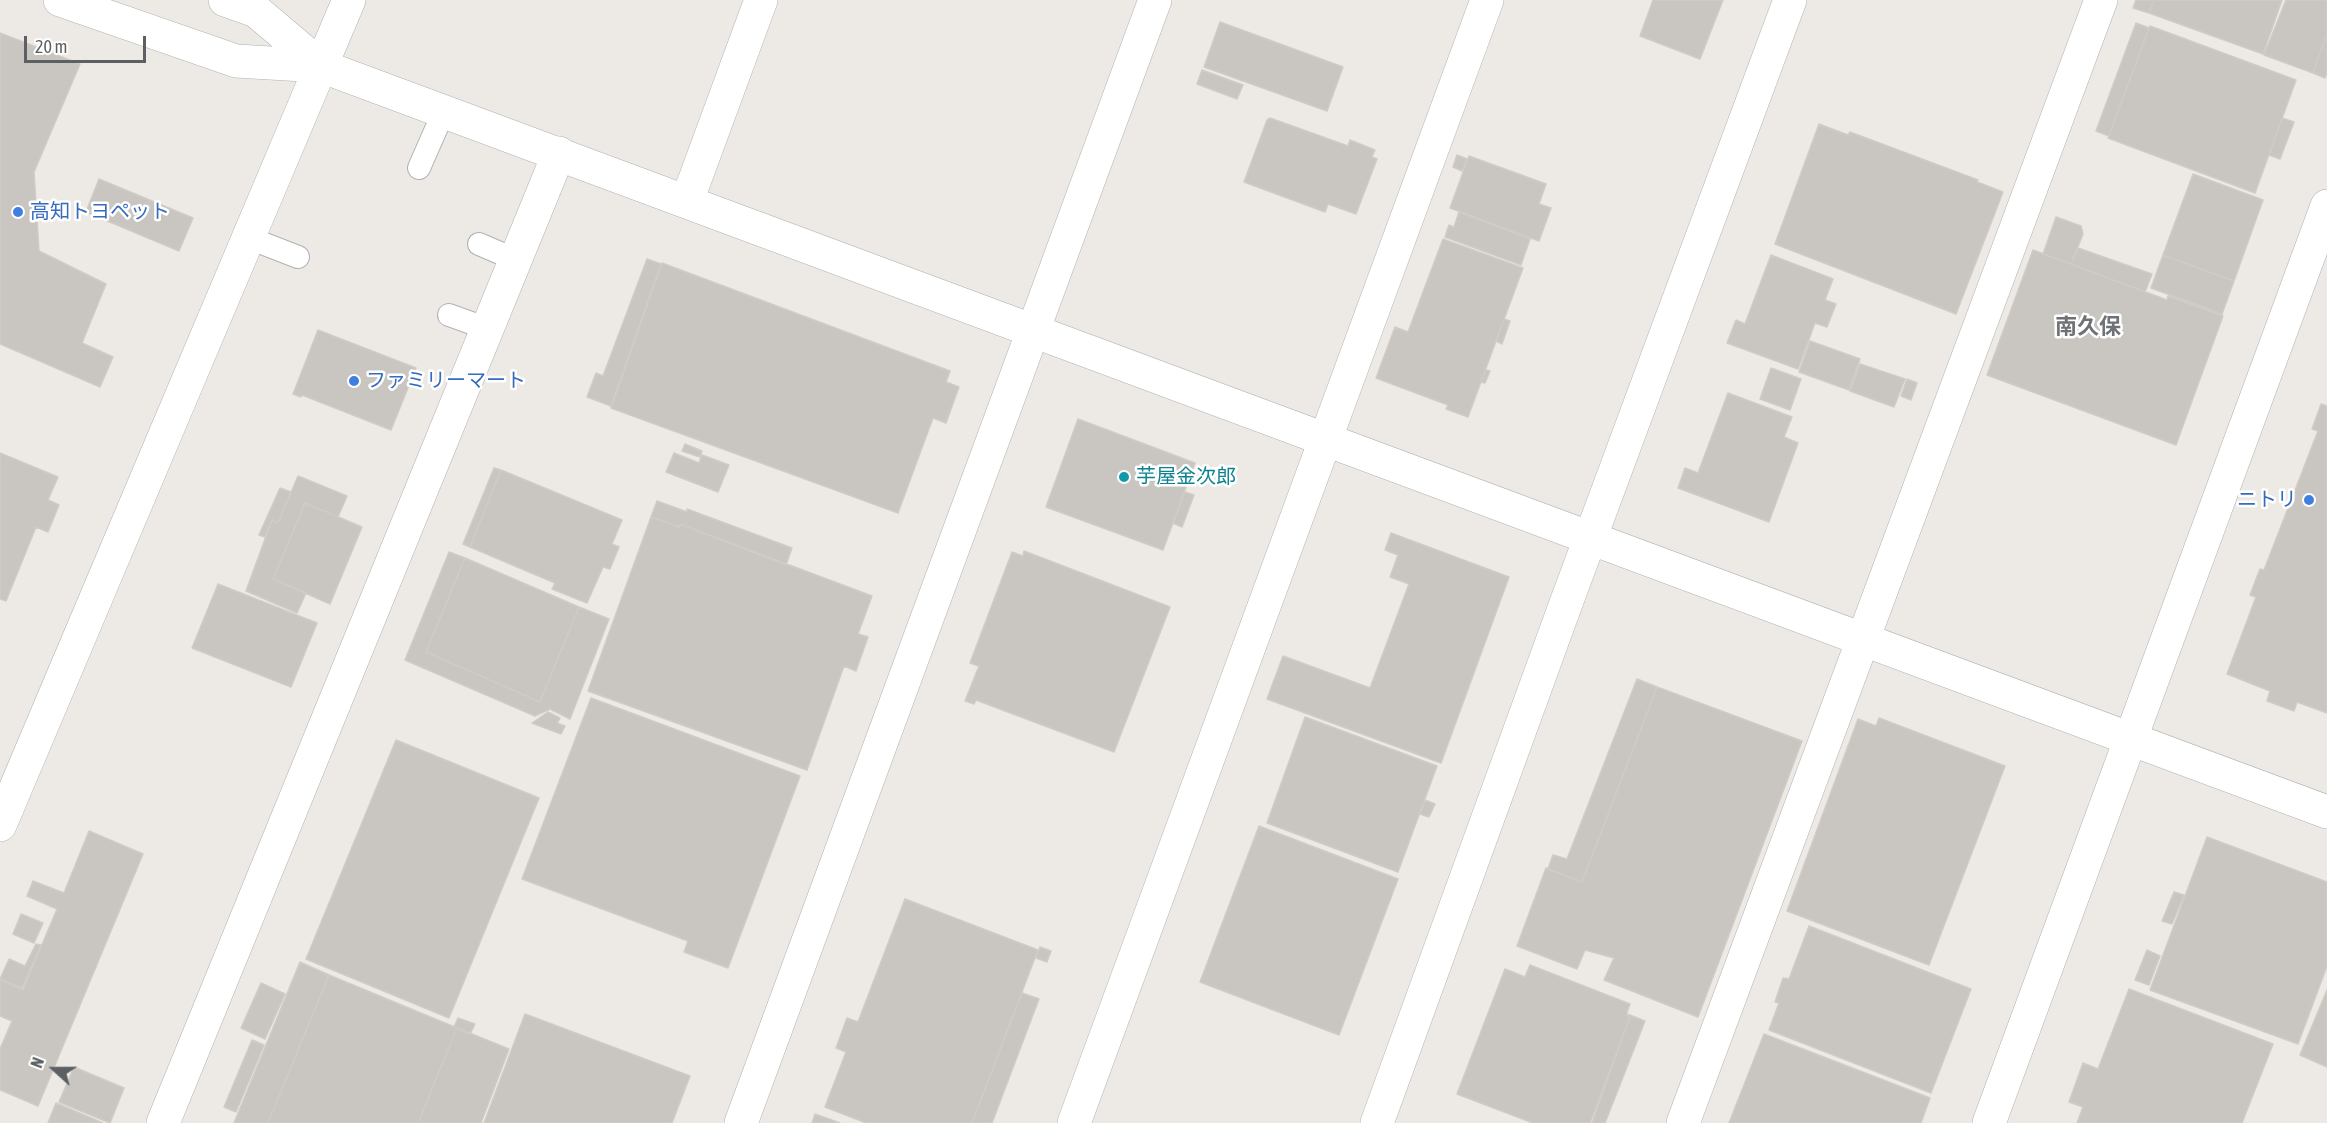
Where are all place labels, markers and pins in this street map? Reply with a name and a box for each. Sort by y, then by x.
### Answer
place label: 高知トヨペット [30,200,170,224]
marker: 高知トヨペット [11,205,25,219]
place label: ファミリーマート [366,369,526,393]
marker: ファミリーマート [347,374,361,388]
place label: 芋屋金次郎 [1136,465,1236,489]
marker: 芋屋金次郎 [1117,470,1131,484]
place label: ニトリ [2237,488,2297,512]
marker: ニトリ [2302,493,2316,507]

